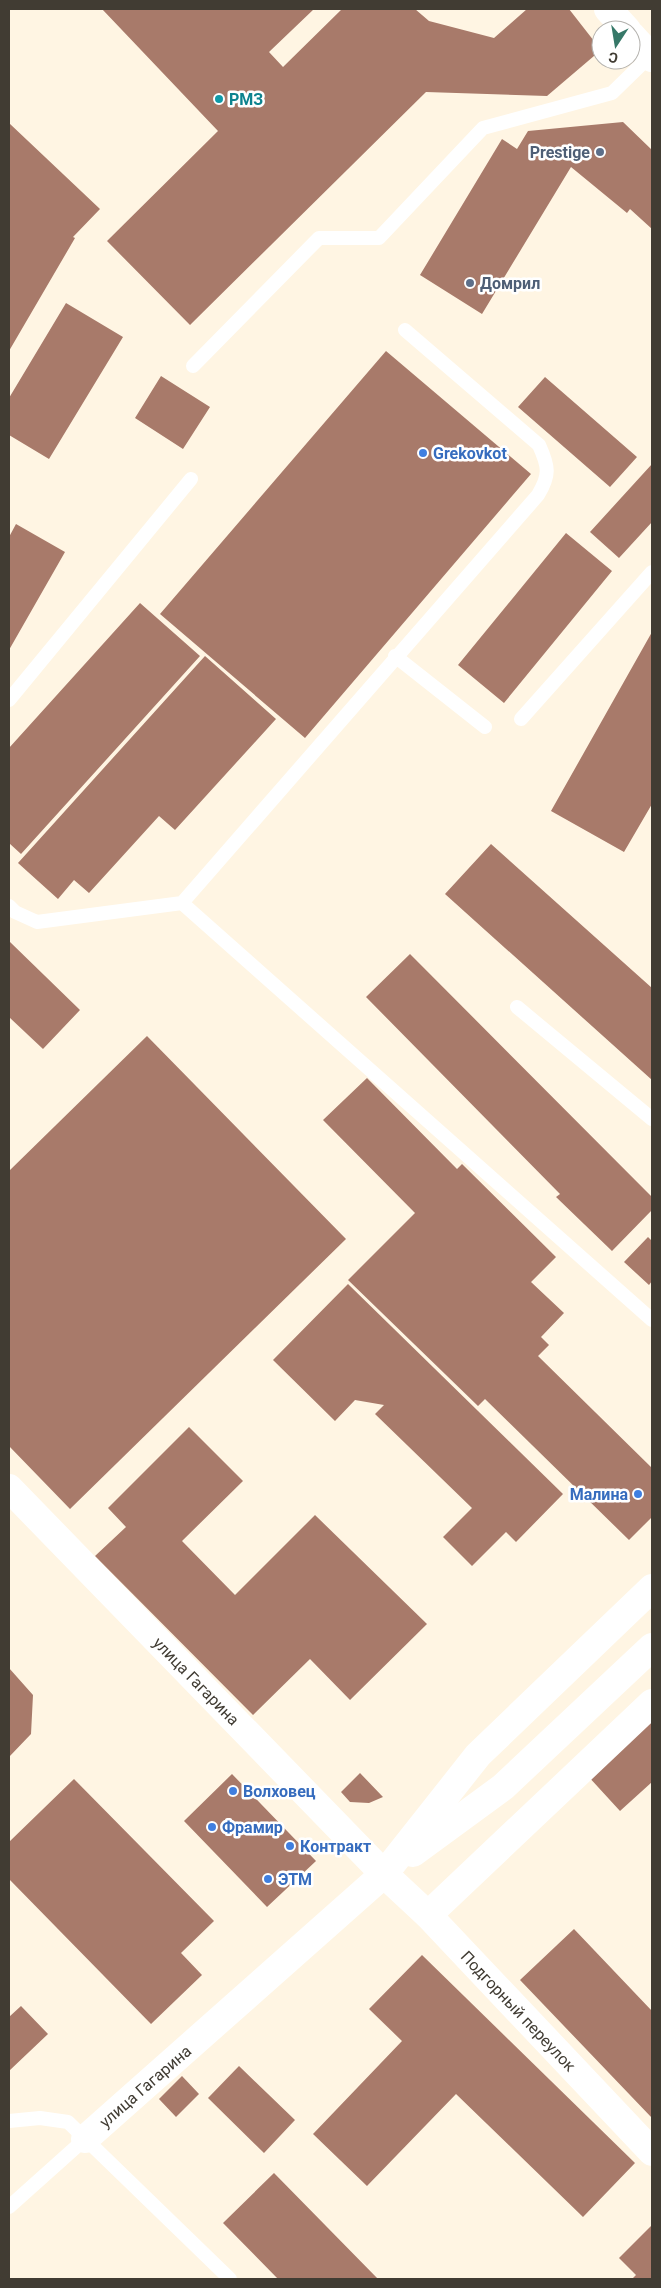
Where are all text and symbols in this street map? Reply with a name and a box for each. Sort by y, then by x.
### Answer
north arrow [591,20,641,70]
text: С [607,49,619,66]
place label: РМЗ [229,90,263,109]
marker: РМЗ [213,93,225,105]
place label: Prestige [530,143,590,162]
marker: Prestige [594,146,606,158]
place label: Домрил [480,274,540,293]
marker: Домрил [464,277,476,289]
place label: Grekovkot [433,444,507,463]
marker: Grekovkot [417,447,429,459]
place label: Малина [570,1485,628,1504]
marker: Малина [632,1488,644,1500]
street label: улица Гагарина [149,1633,243,1729]
place label: Волховец [243,1782,316,1801]
marker: Волховец [227,1785,239,1797]
place label: Фрамир [222,1818,283,1837]
marker: Фрамир [206,1821,218,1833]
place label: Контракт [300,1837,371,1856]
marker: Контракт [284,1840,296,1852]
place label: ЭТМ [278,1870,312,1889]
marker: ЭТМ [262,1873,274,1885]
street label: Подгорный переулок [457,1947,580,2076]
street label: улица Гагарина [96,2041,195,2131]

